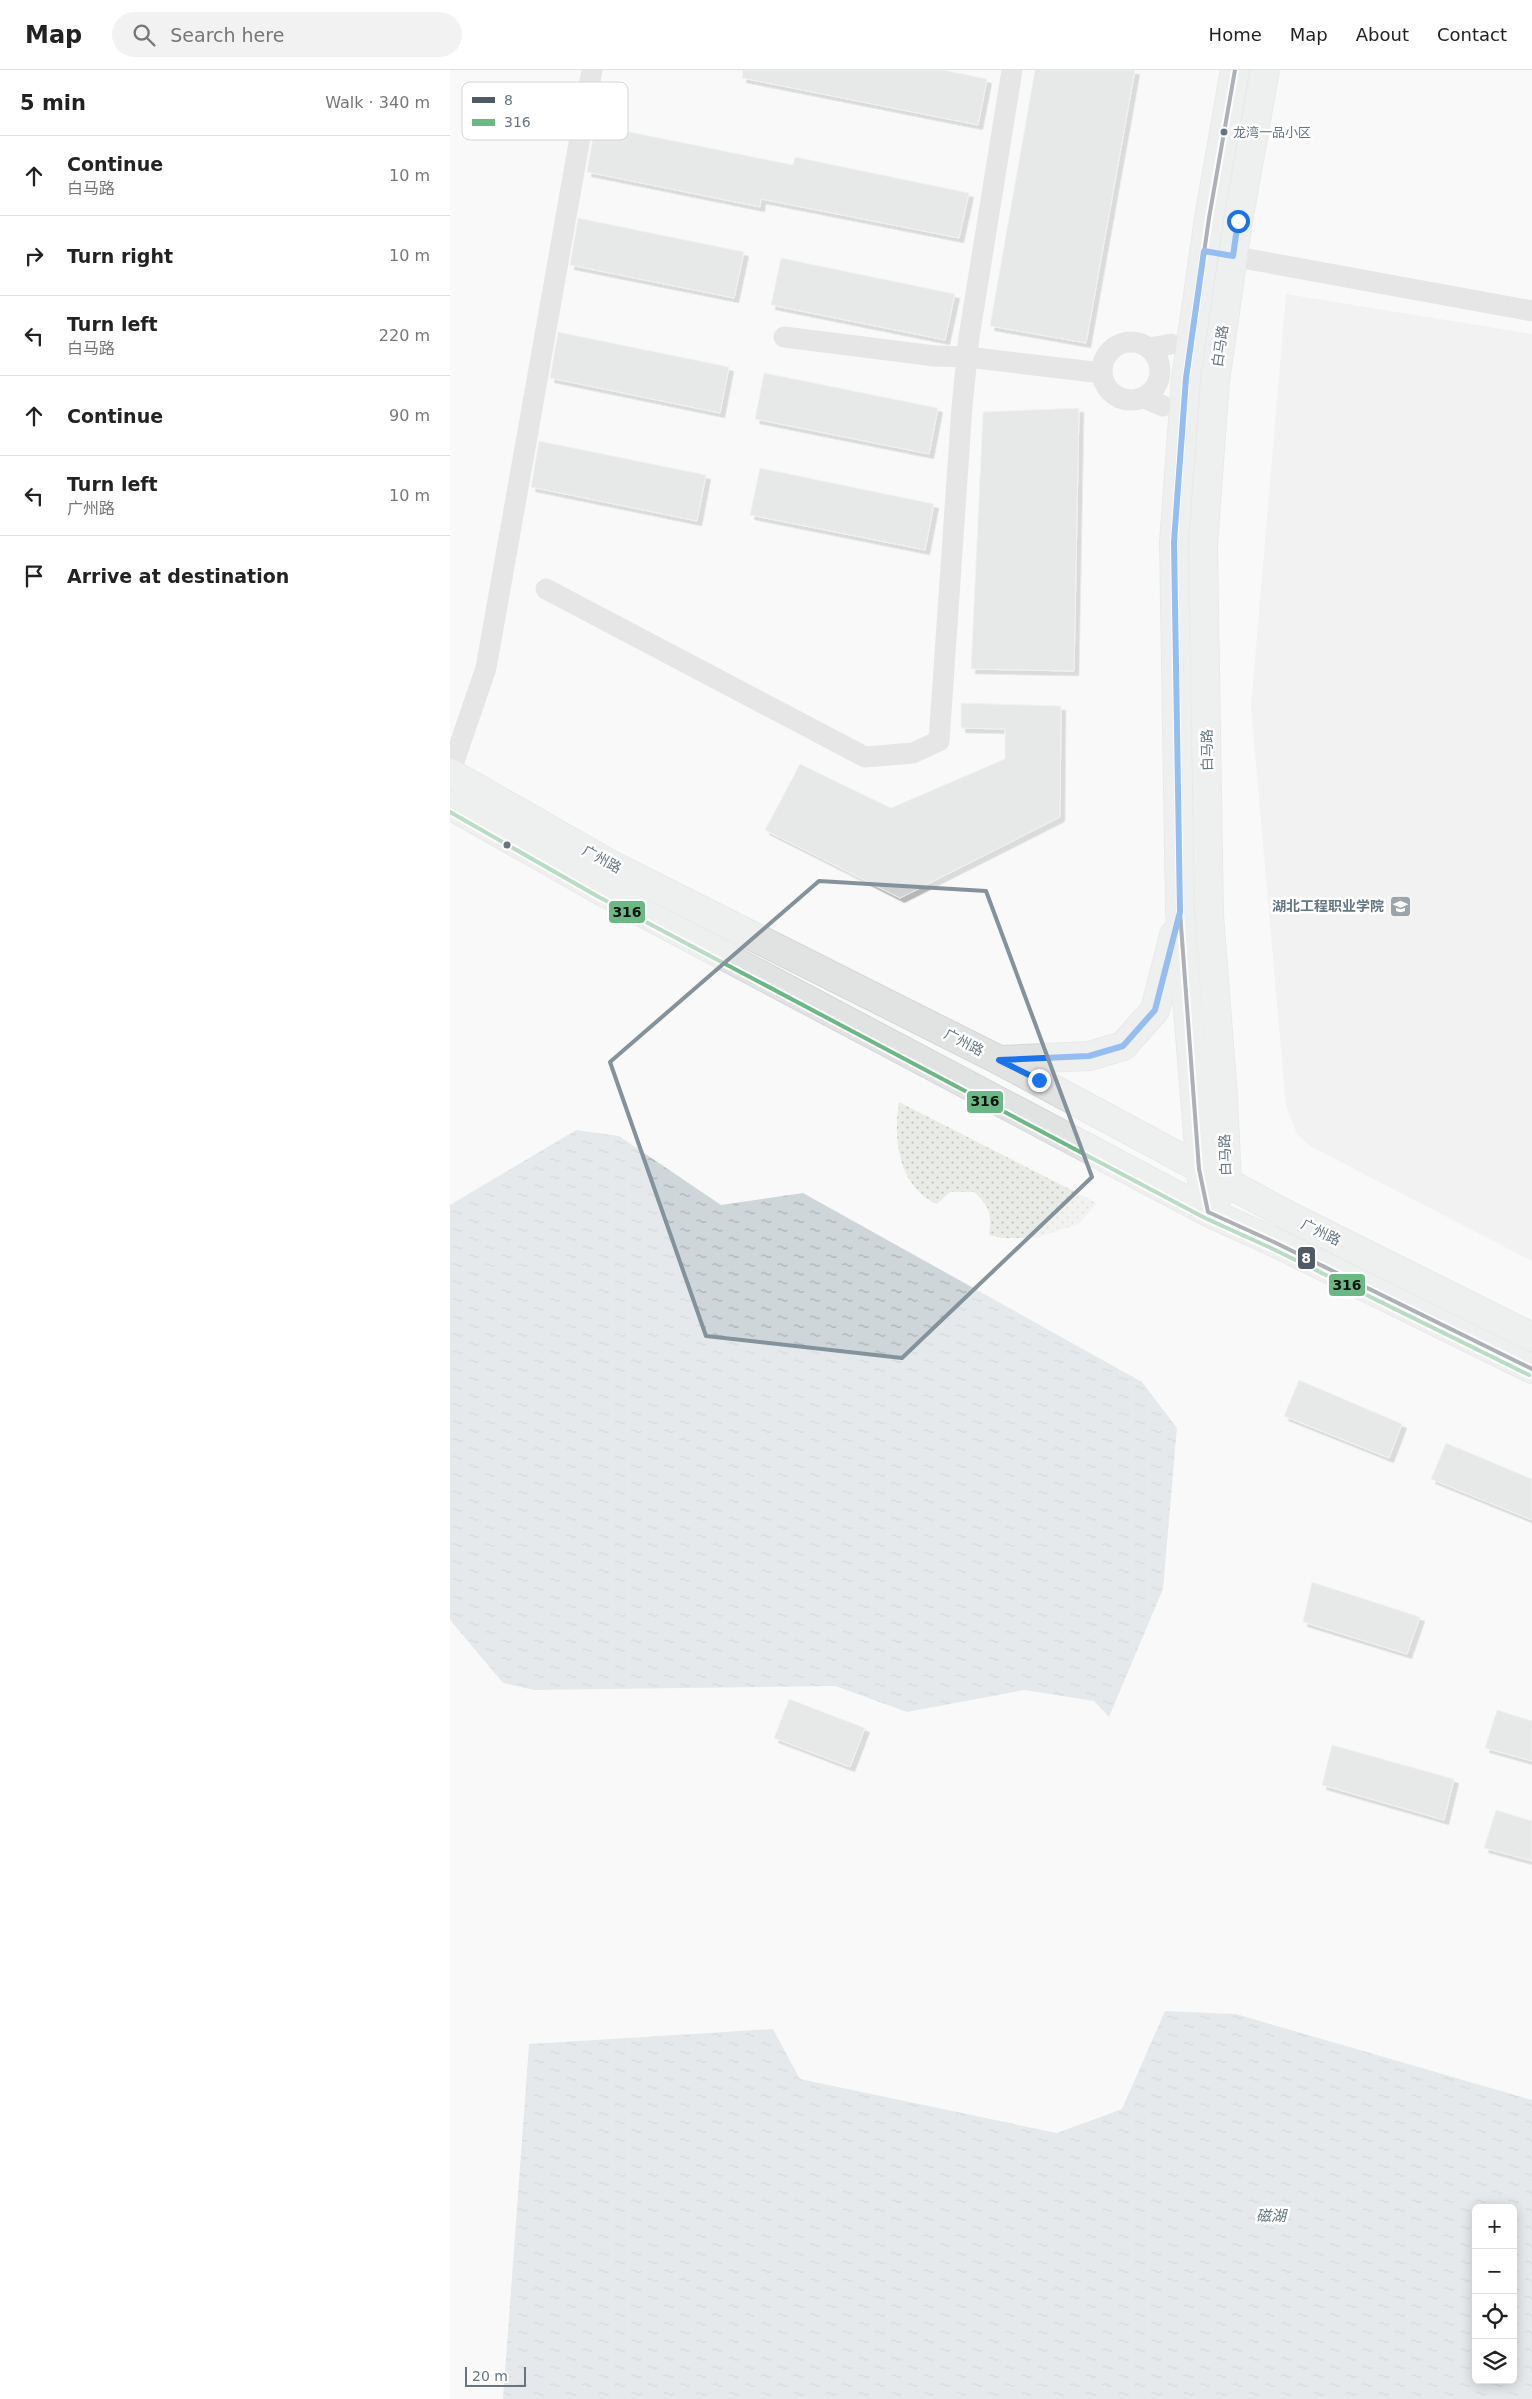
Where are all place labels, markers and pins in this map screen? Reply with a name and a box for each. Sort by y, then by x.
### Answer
place label: 龙湾一品小区 [1233,125,1311,140]
marker: 龙湾一品小区 [1219,127,1229,137]
unlabelled marker [502,840,512,850]
school or university icon: 湖北工程职业学院 [1388,894,1412,918]
place label: 湖北工程职业学院 [1272,898,1384,914]

